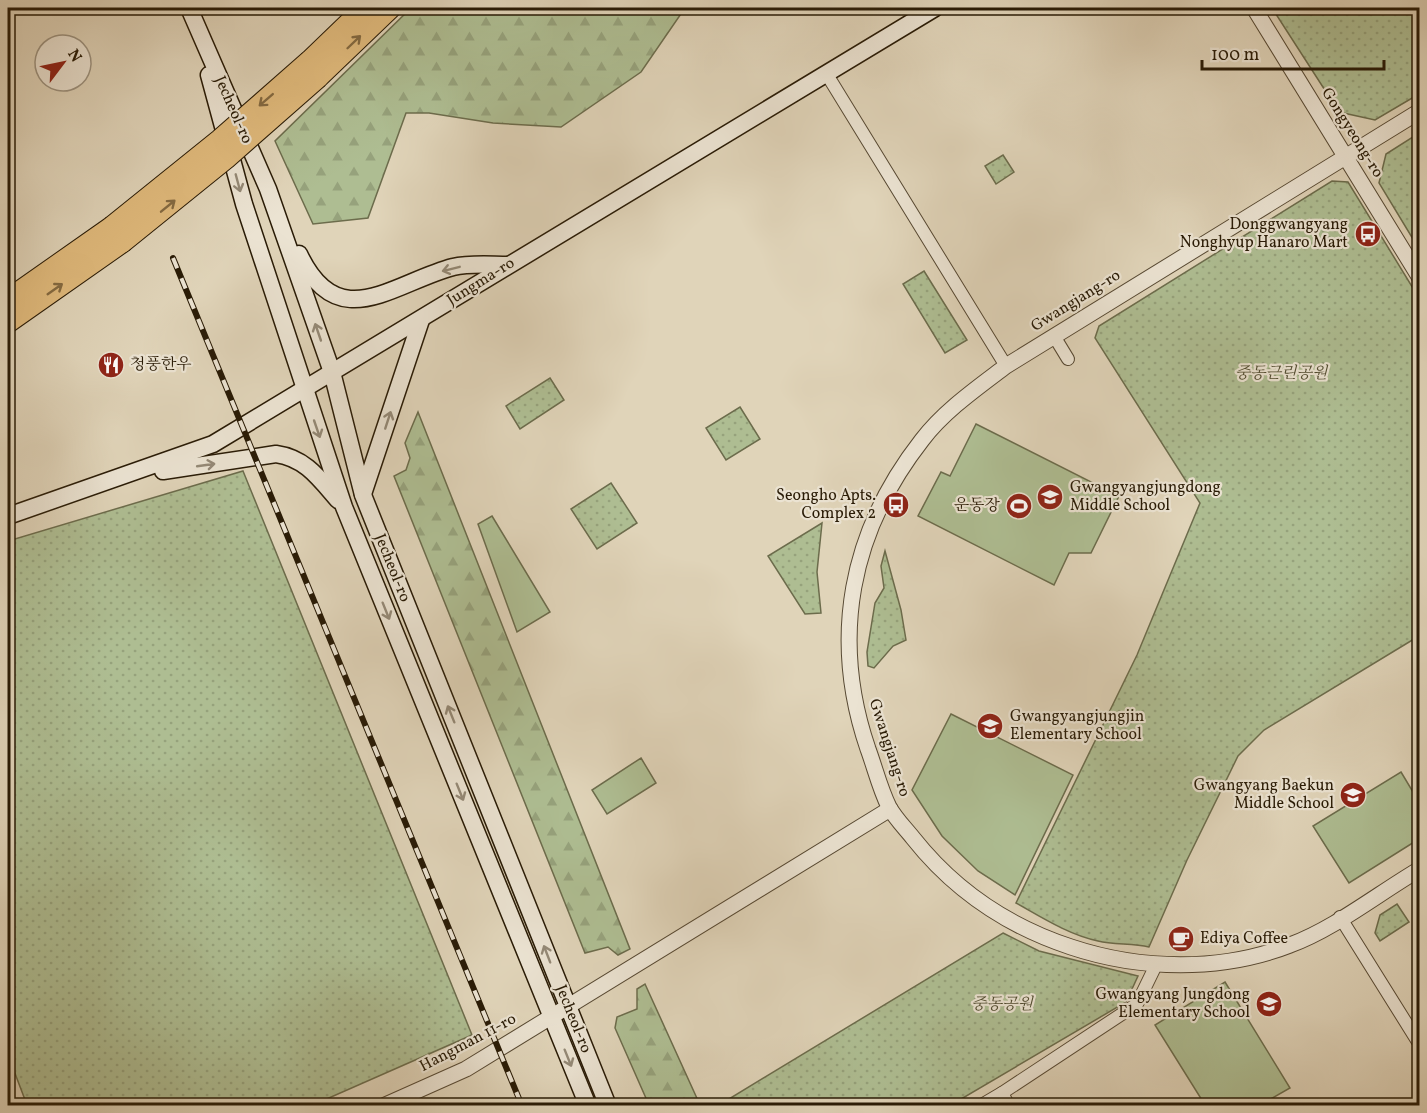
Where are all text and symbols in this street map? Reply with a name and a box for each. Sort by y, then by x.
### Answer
north arrow [33,33,93,93]
scale bar [1202,33,1384,71]
one-way arrow [346,36,361,50]
text: 100 m [1211,43,1260,68]
text: N [62,45,87,67]
street label: Jecheol-ro [208,73,258,147]
street label: Gongyeong-ro [1316,84,1388,182]
one-way arrow [259,93,274,107]
one-way arrow [233,173,244,192]
one-way arrow [160,199,176,212]
place label: Donggwangyang Nonghyup Hanaro Mart [1180,214,1348,254]
bus stop icon: Donggwangyang Nonghyup Hanaro Mart [1353,219,1383,249]
street label: Jungma-ro [443,253,519,311]
one-way arrow [442,264,461,276]
street label: Gwangjang-ro [1027,265,1125,337]
one-way arrow [47,283,63,295]
one-way arrow [312,323,323,342]
restaurant icon: 청풍한우 [96,350,126,380]
place label: 청풍한우 [130,354,192,376]
park label: 중동근린공원 [1235,363,1329,385]
one-way arrow [384,411,395,430]
one-way arrow [312,419,323,438]
one-way arrow [195,459,215,470]
place label: Gwangyangjungdong Middle School [1070,477,1221,517]
school or university icon: Gwangyangjungdong Middle School [1035,482,1065,512]
place label: Seongho Apts. Complex 2 [776,485,876,525]
bus stop icon: Seongho Apts. Complex 2 [881,490,911,520]
sports icon: 운동장 [1004,491,1034,521]
place label: 운동장 [954,495,1001,517]
street label: Jecheol-ro [368,531,416,605]
one-way arrow [381,601,392,620]
street label: Gwangjang-ro [863,696,915,800]
one-way arrow [445,705,456,724]
place label: Gwangyangjungjin Elementary School [1010,706,1144,746]
school or university icon: Gwangyangjungjin Elementary School [975,711,1005,741]
place label: Gwangyang Baekun Middle School [1194,775,1334,815]
school or university icon: Gwangyang Baekun Middle School [1338,780,1368,810]
one-way arrow [455,782,466,800]
cafe icon: Ediya Coffee [1166,924,1196,954]
place label: Ediya Coffee [1200,928,1288,950]
one-way arrow [541,945,552,963]
street label: Jecheol-ro [549,982,597,1056]
place label: Gwangyang Jungdong Elementary School [1095,984,1250,1024]
school or university icon: Gwangyang Jungdong Elementary School [1254,989,1284,1019]
park label: 중동공원 [971,994,1034,1016]
street label: Hangman 11-ro [416,1008,520,1078]
one-way arrow [563,1048,574,1067]

